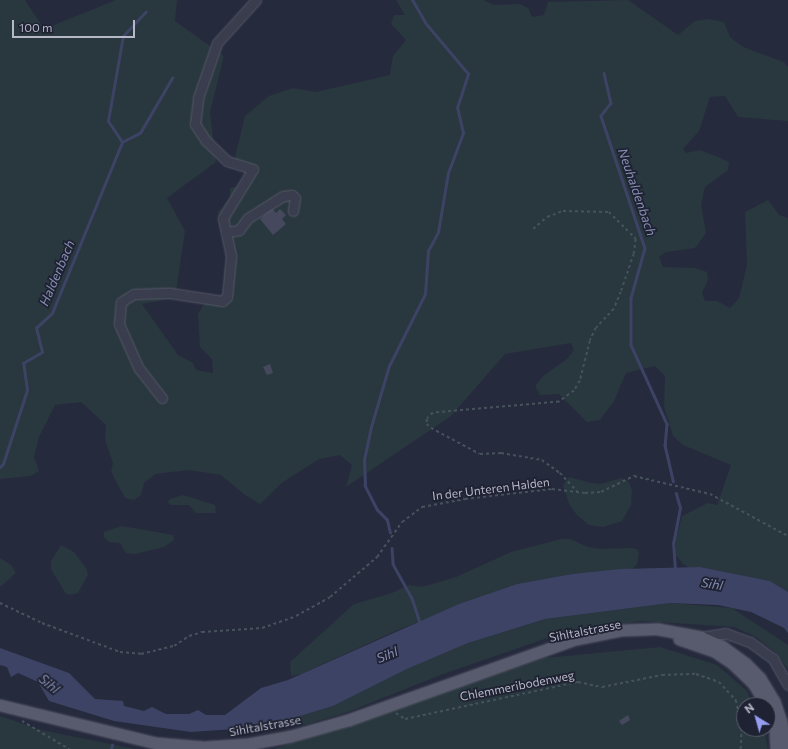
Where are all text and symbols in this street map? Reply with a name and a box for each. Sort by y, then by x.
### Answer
scale bar [14,12,137,38]
text: 100 m [19,20,53,34]
water label: Neuhaldenbach [615,146,659,238]
water label: Haldenbach [36,238,78,308]
street label: In der Unteren Halden [431,475,551,503]
water label: Sihl [700,575,724,593]
street label: Sihltalstrasse [548,617,622,645]
water label: Sihl [374,644,400,666]
street label: Chlemmeribodenweg [459,668,575,704]
water label: Sihl [36,671,62,697]
north arrow [736,697,776,737]
text: N [742,700,756,715]
street label: Sihltalstrasse [228,713,302,739]

